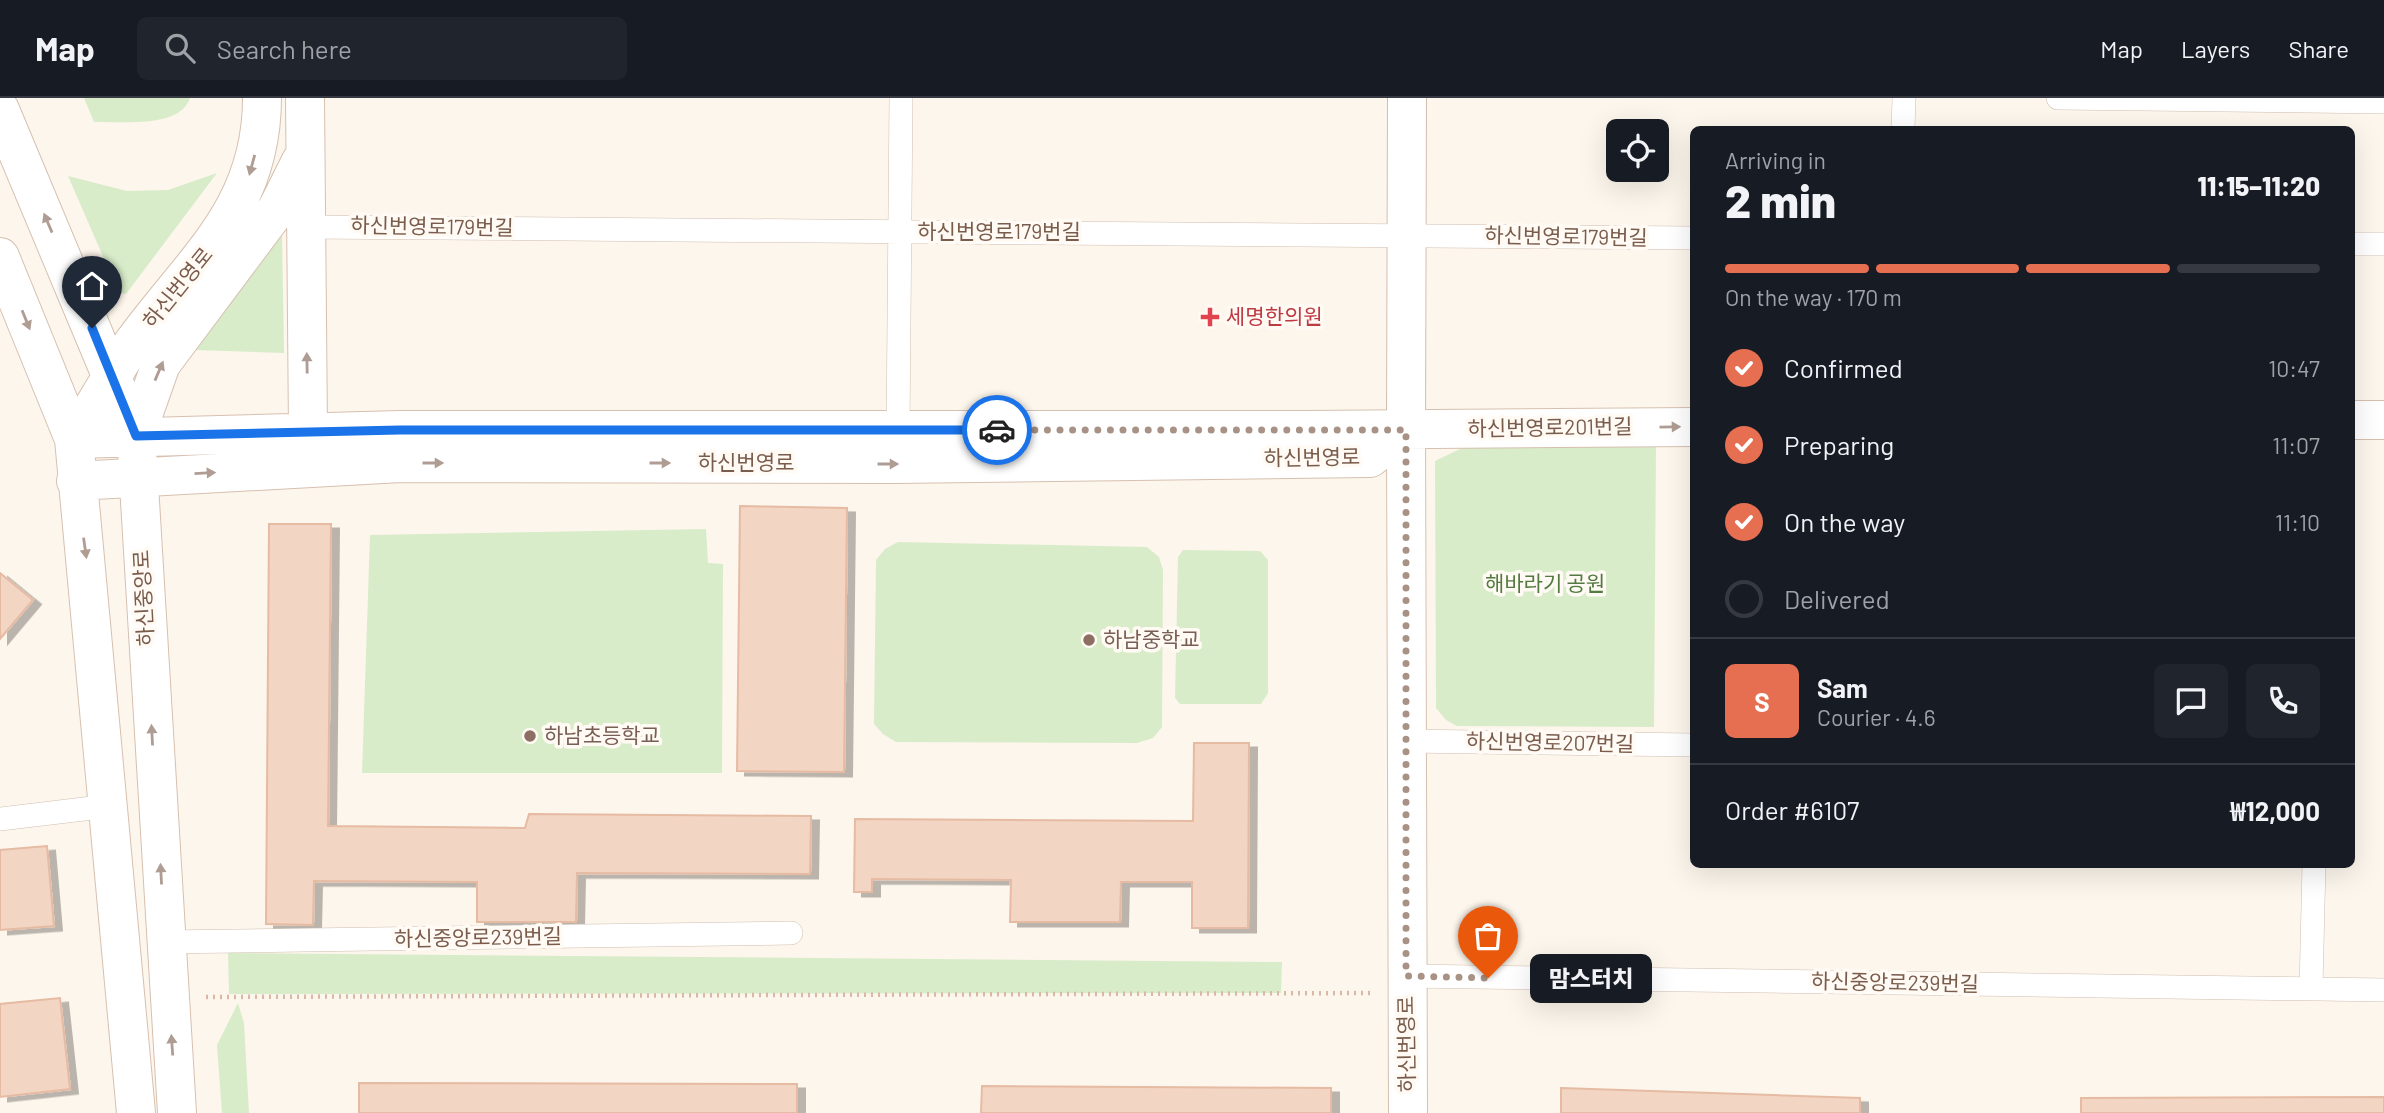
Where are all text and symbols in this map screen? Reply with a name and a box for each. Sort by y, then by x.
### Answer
search box [137,17,627,80]
text: Map [35,28,95,68]
icon: search [161,29,199,67]
text: Search here [217,33,352,64]
text: Map [2100,34,2143,63]
text: Layers [2181,34,2250,63]
text: Share [2288,34,2349,63]
map controls [1606,119,1669,182]
button: locate [1606,119,1669,182]
text: Arriving in [1725,146,1826,174]
one-way arrow [246,154,257,176]
text: 11:15–11:20 [2198,170,2320,201]
text: 2 min [1725,172,1836,227]
street label: 하신번영로179번길 [350,212,514,239]
one-way arrow [42,213,53,234]
street label: 하신번영로179번길 [917,218,1081,243]
street label: 하신번영로179번길 [1484,222,1648,249]
street label: 하신번영로 [137,242,217,332]
pin [62,256,122,328]
icon: home [73,267,111,305]
text: On the way · 170 m [1725,283,1902,311]
place label: 세명한의원 [1226,303,1323,328]
marker: 세명한의원 [1200,307,1220,327]
one-way arrow [20,309,31,330]
icon: check [1725,349,1763,387]
one-way arrow [301,351,313,373]
text: Confirmed [1784,352,1903,383]
text: 10:47 [2268,354,2320,382]
one-way arrow [154,361,165,382]
courier [962,395,1032,465]
icon: car [978,411,1016,449]
street label: 하신번영로201번길 [1467,413,1633,440]
one-way arrow [1659,421,1681,433]
icon: check [1725,426,1763,464]
text: Preparing [1784,429,1894,460]
text: 11:07 [2272,431,2320,459]
street label: 하신번영로 [1263,443,1360,470]
street label: 하신번영로 [698,449,794,474]
one-way arrow [422,457,444,469]
one-way arrow [649,457,671,469]
one-way arrow [877,458,899,470]
one-way arrow [195,468,217,479]
icon: check [1725,503,1763,541]
text: On the way [1784,506,1905,537]
text: 11:10 [2275,508,2320,536]
one-way arrow [80,537,91,559]
street label: 하신중앙로 [127,549,158,647]
park label: 해바라기 공원 [1485,570,1605,595]
text: Delivered [1784,583,1890,614]
place label: 하남중학교 [1103,626,1200,651]
marker: 하남중학교 [1081,632,1097,648]
button: chat [2154,664,2228,738]
button: phone [2246,664,2320,738]
text: Sam [1817,672,1868,703]
text: S [1754,686,1770,717]
text: Courier · 4.6 [1817,703,1936,731]
place label: 하남초등학교 [544,722,660,747]
one-way arrow [146,724,157,746]
marker: 하남초등학교 [522,728,538,744]
street label: 하신번영로207번길 [1466,728,1634,755]
text: Order #6107 [1725,794,1859,825]
text: ₩12,000 [2230,795,2320,826]
one-way arrow [155,863,166,885]
pin [1458,906,1518,978]
icon: bag [1469,917,1507,955]
street label: 하신중앙로239번길 [394,923,562,950]
callout: 맘스터치 [1530,954,1652,1002]
text: 맘스터치 [1549,964,1633,992]
street label: 하신중앙로239번길 [1811,968,1979,995]
street label: 하신번영로 [1392,996,1419,1093]
one-way arrow [166,1034,177,1056]

